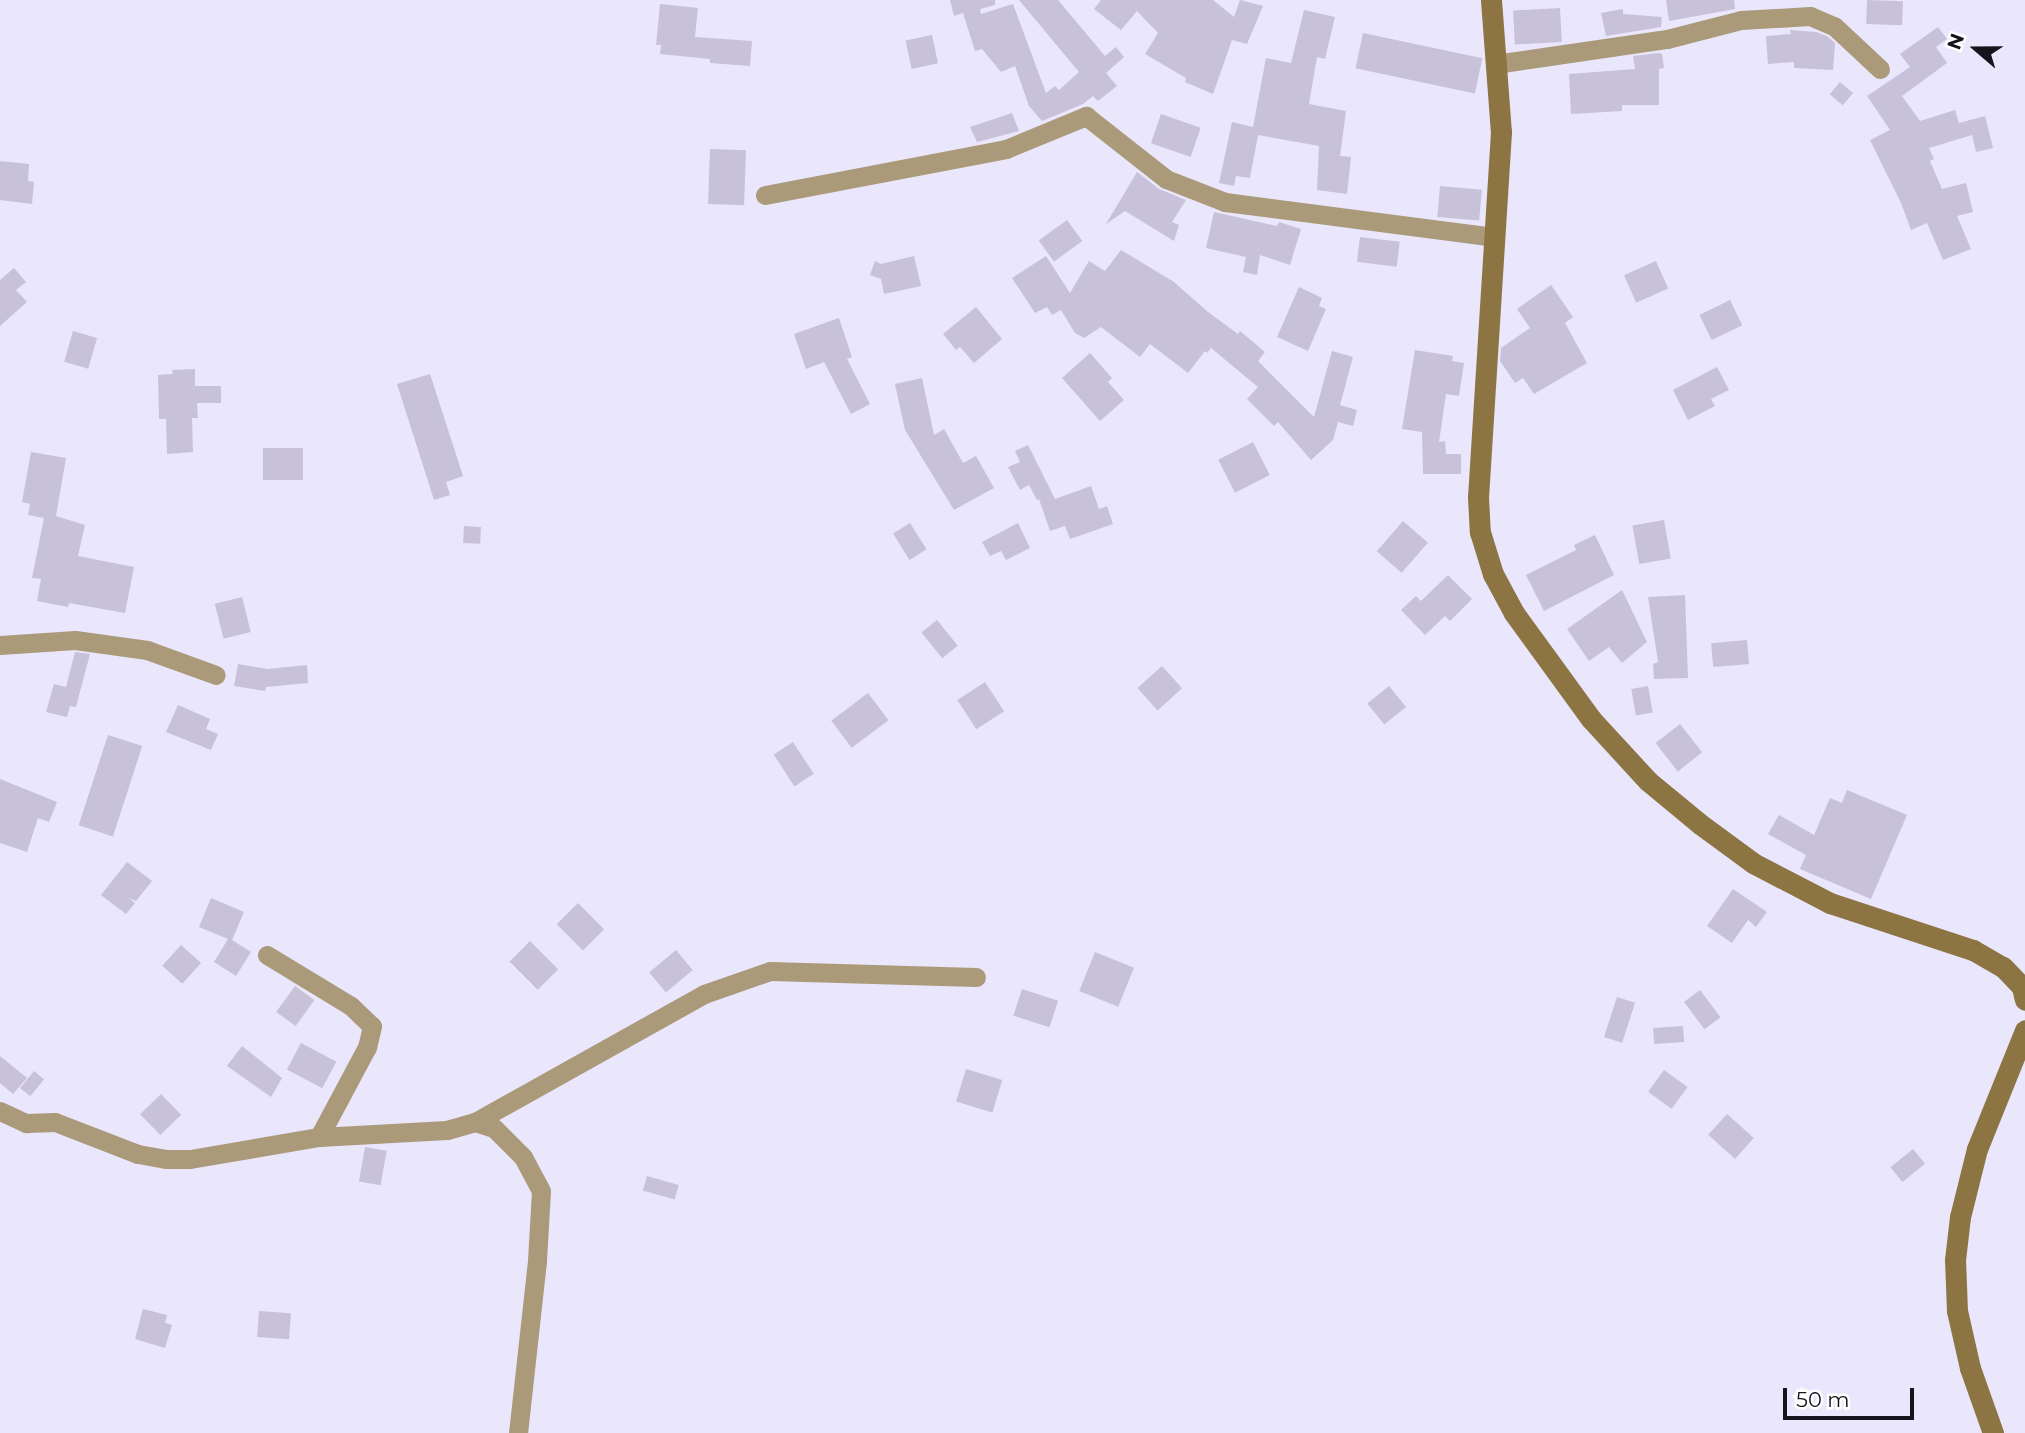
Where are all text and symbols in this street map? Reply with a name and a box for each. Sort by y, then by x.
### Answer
north arrow [1941,14,2011,84]
text: N [1942,31,1969,53]
scale bar [1787,1374,1918,1418]
text: 50 m [1796,1387,1850,1412]

